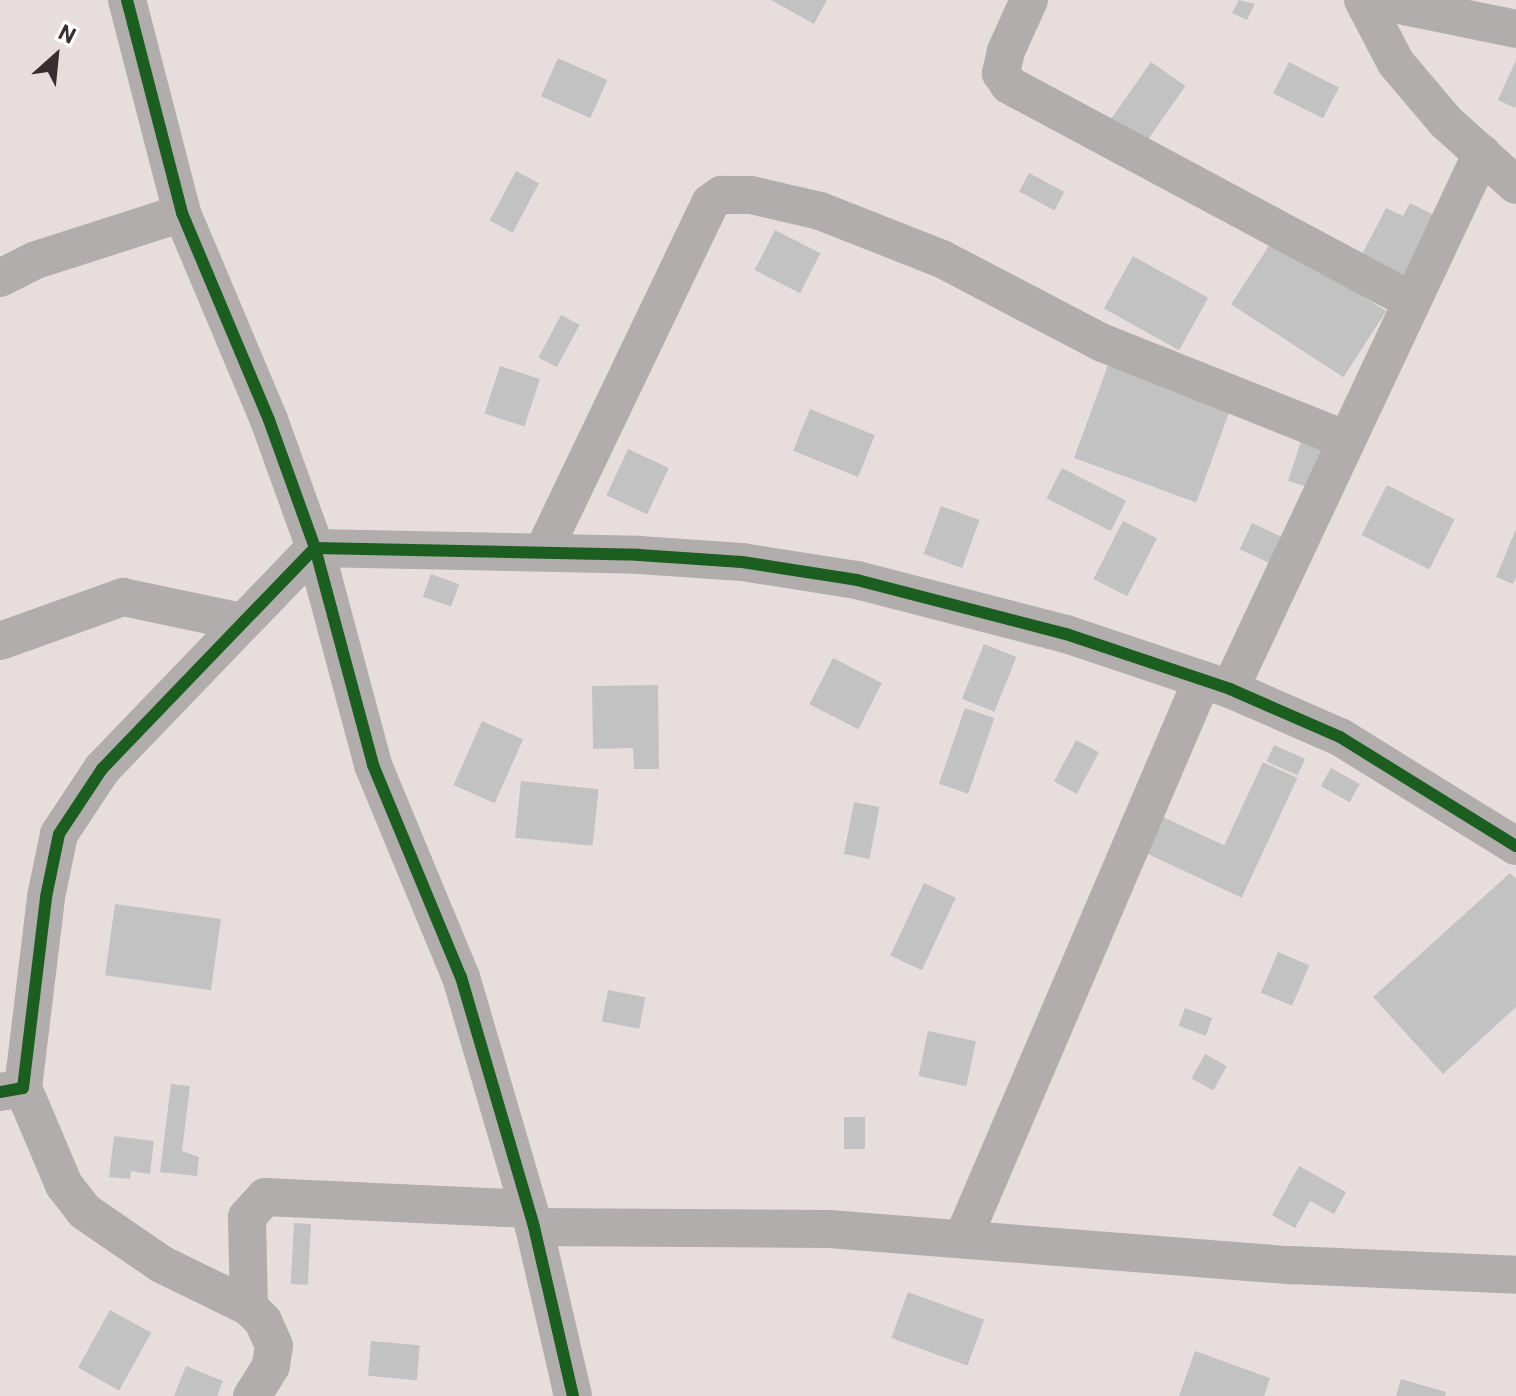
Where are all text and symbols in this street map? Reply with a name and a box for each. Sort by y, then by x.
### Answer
north arrow [16,16,96,96]
text: N [55,20,80,49]

